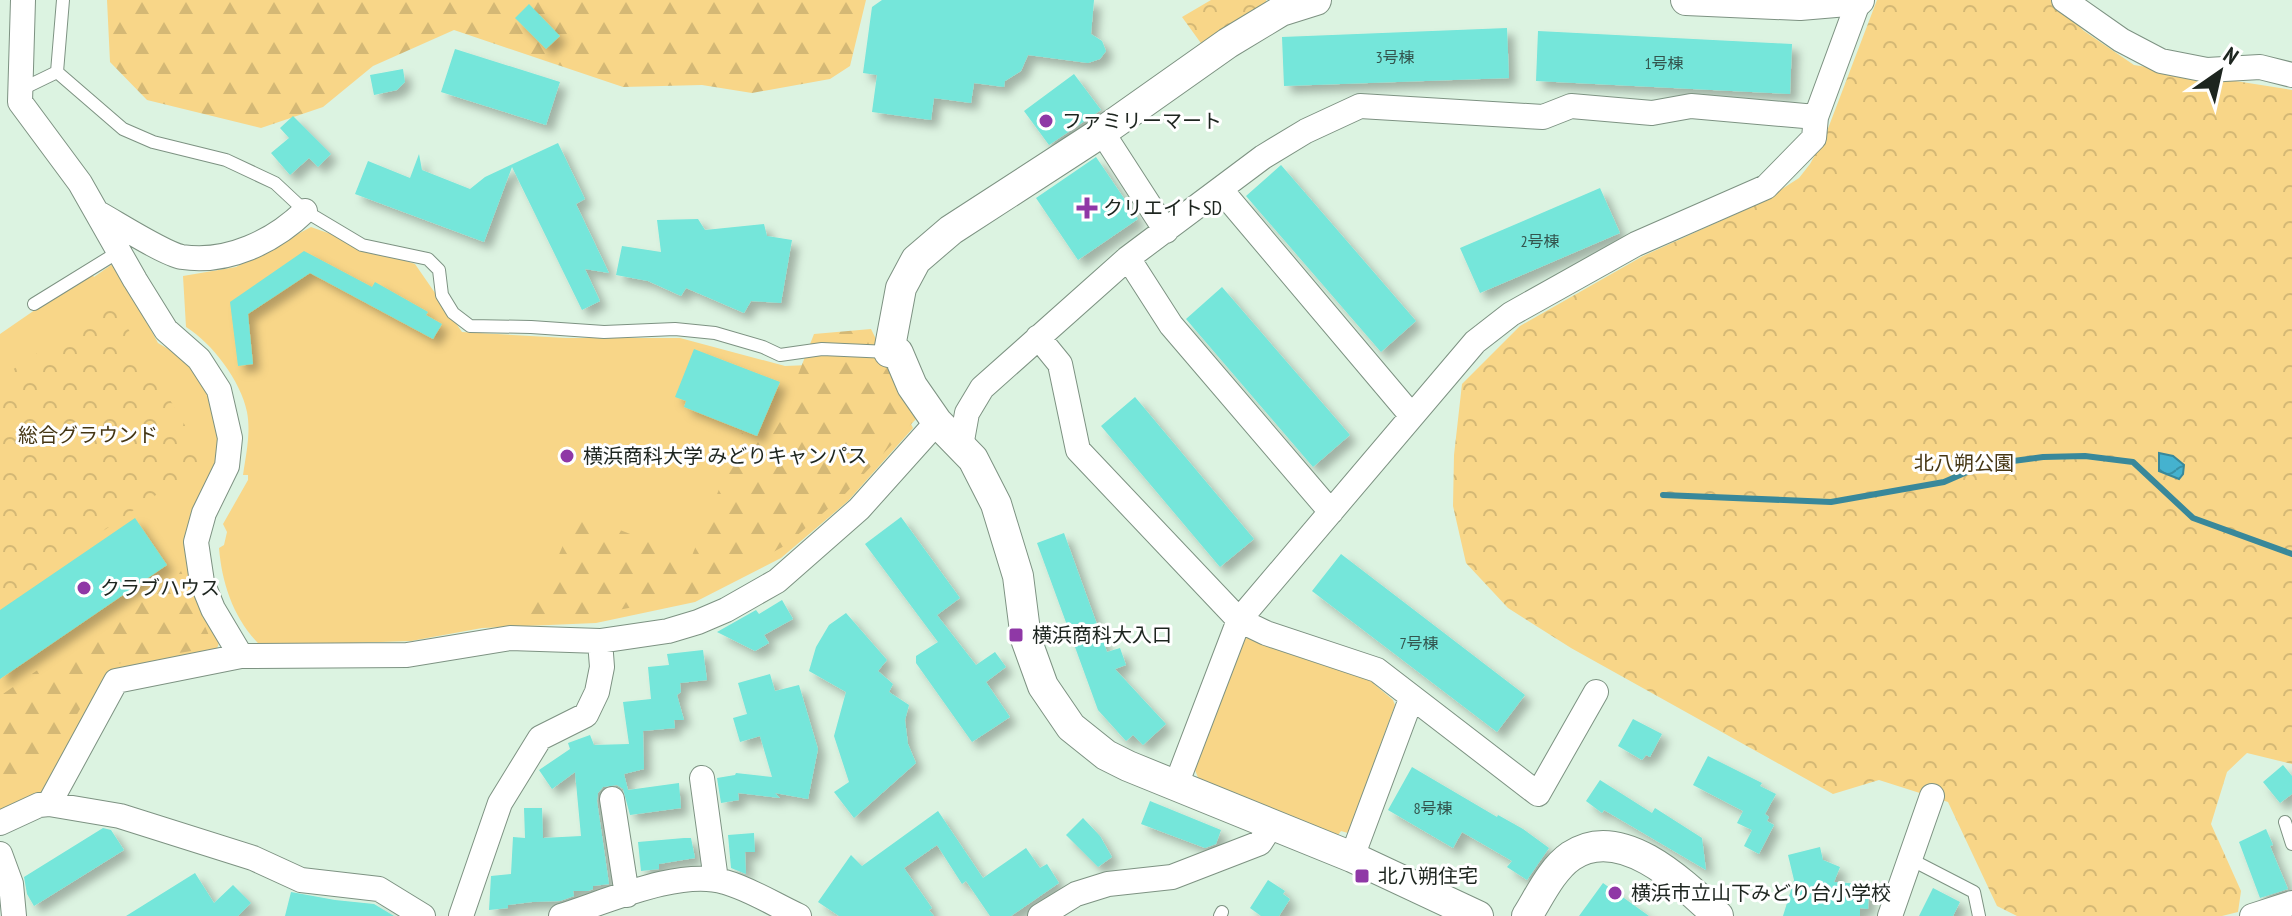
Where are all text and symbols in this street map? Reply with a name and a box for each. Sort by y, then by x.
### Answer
north arrow [2180,32,2260,112]
text: N [2218,40,2244,70]
house number: 3号棟 [1375,47,1415,67]
house number: 1号棟 [1644,53,1684,73]
place label: ファミリーマート [1062,108,1222,134]
marker: ファミリーマート [1037,112,1055,130]
place label: クリエイトSD [1103,195,1222,221]
marker: クリエイトSD [1078,199,1096,217]
house number: 2号棟 [1520,231,1560,251]
park label: 総合グラウンド [18,422,158,448]
place label: 横浜商科大学 みどりキャンパス [583,443,867,469]
marker: 横浜商科大学 みどりキャンパス [558,447,576,465]
park label: 北八朔公園 [1914,450,2014,476]
place label: クラブハウス [100,575,220,601]
marker: クラブハウス [75,579,93,597]
place label: 横浜商科大入口 [1032,622,1172,648]
marker: 横浜商科大入口 [1007,626,1025,644]
house number: 7号棟 [1399,633,1439,653]
house number: 8号棟 [1413,798,1453,818]
place label: 北八朔住宅 [1378,863,1478,889]
marker: 北八朔住宅 [1353,867,1371,885]
place label: 横浜市立山下みどり台小学校 [1631,880,1891,906]
marker: 横浜市立山下みどり台小学校 [1606,884,1624,902]

